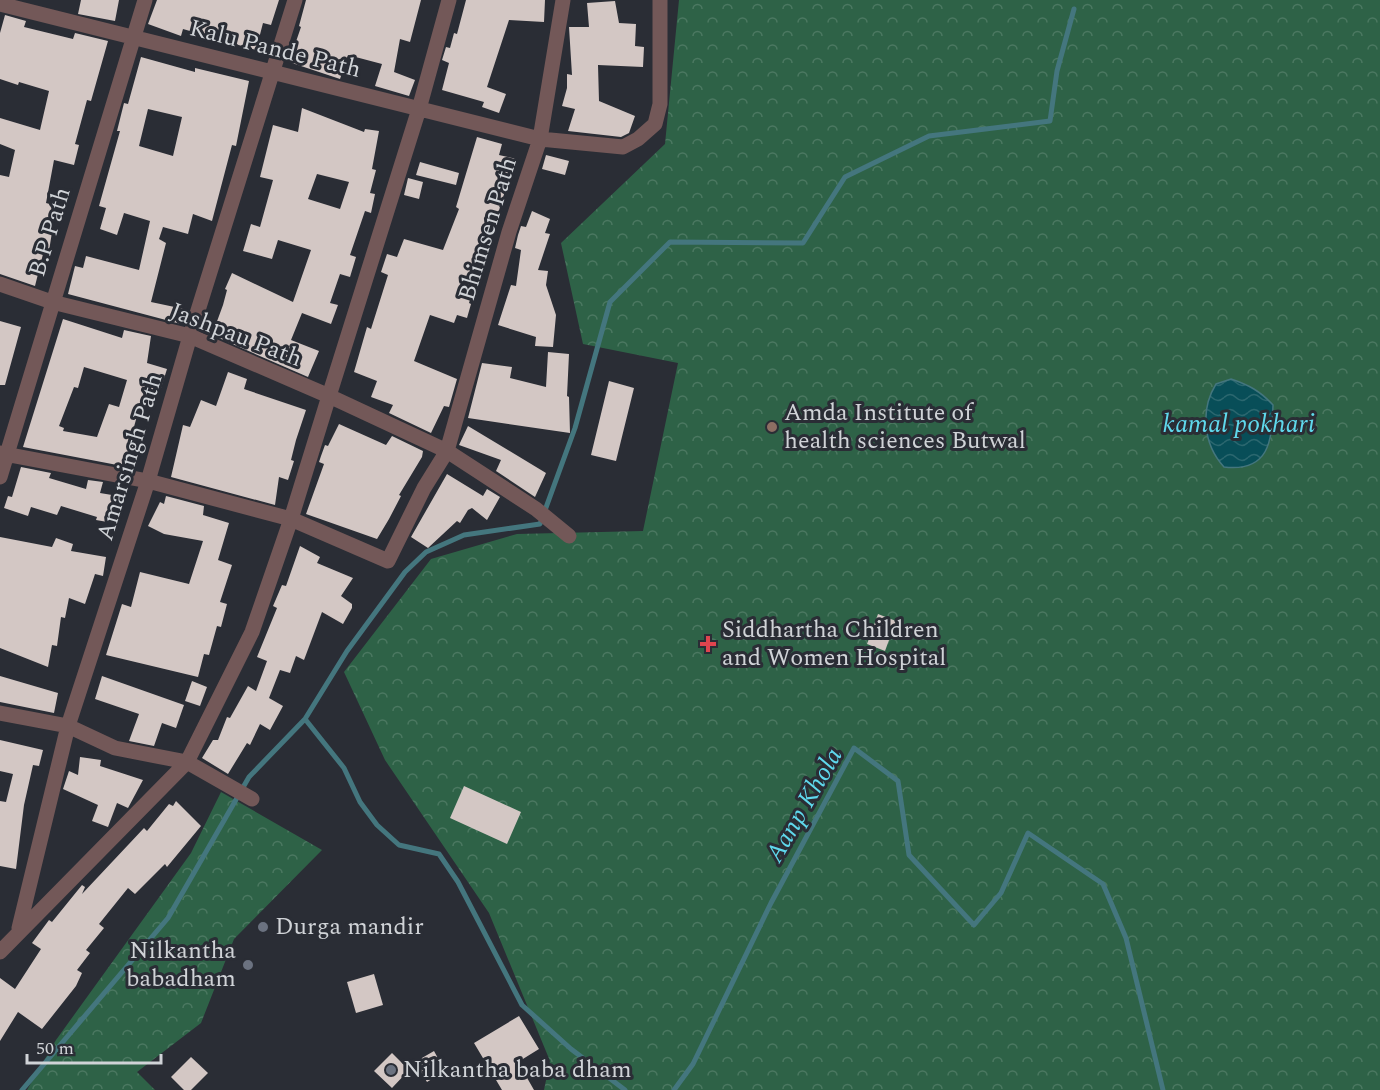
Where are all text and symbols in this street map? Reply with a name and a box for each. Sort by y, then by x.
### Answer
street label: Kalu Pande Path [185,10,365,88]
street label: Bhimsen Path [449,153,527,305]
street label: B.P Path [19,183,81,281]
street label: Jashpau Path [165,293,307,377]
street label: Amarsingh Path [87,369,173,545]
place label: Amda Institute of health sciences Butwal [784,395,1026,459]
water label: kamal pokhari [1163,404,1315,444]
marker: Amda Institute of health sciences Butwal [765,420,779,434]
place label: Siddhartha Children and Women Hospital [722,612,946,676]
marker: Siddhartha Children and Women Hospital [699,635,717,653]
water label: Aanp Khola [754,740,853,871]
place label: Durga mandir [275,909,424,945]
marker: Durga mandir [256,920,270,934]
place label: Nilkantha babadham [126,933,236,997]
marker: Nilkantha babadham [241,958,255,972]
scale bar [27,1027,160,1065]
text: 50 m [36,1035,74,1062]
place label: Nilkantha baba dham [403,1052,632,1088]
marker: Nilkantha baba dham [384,1063,398,1077]

